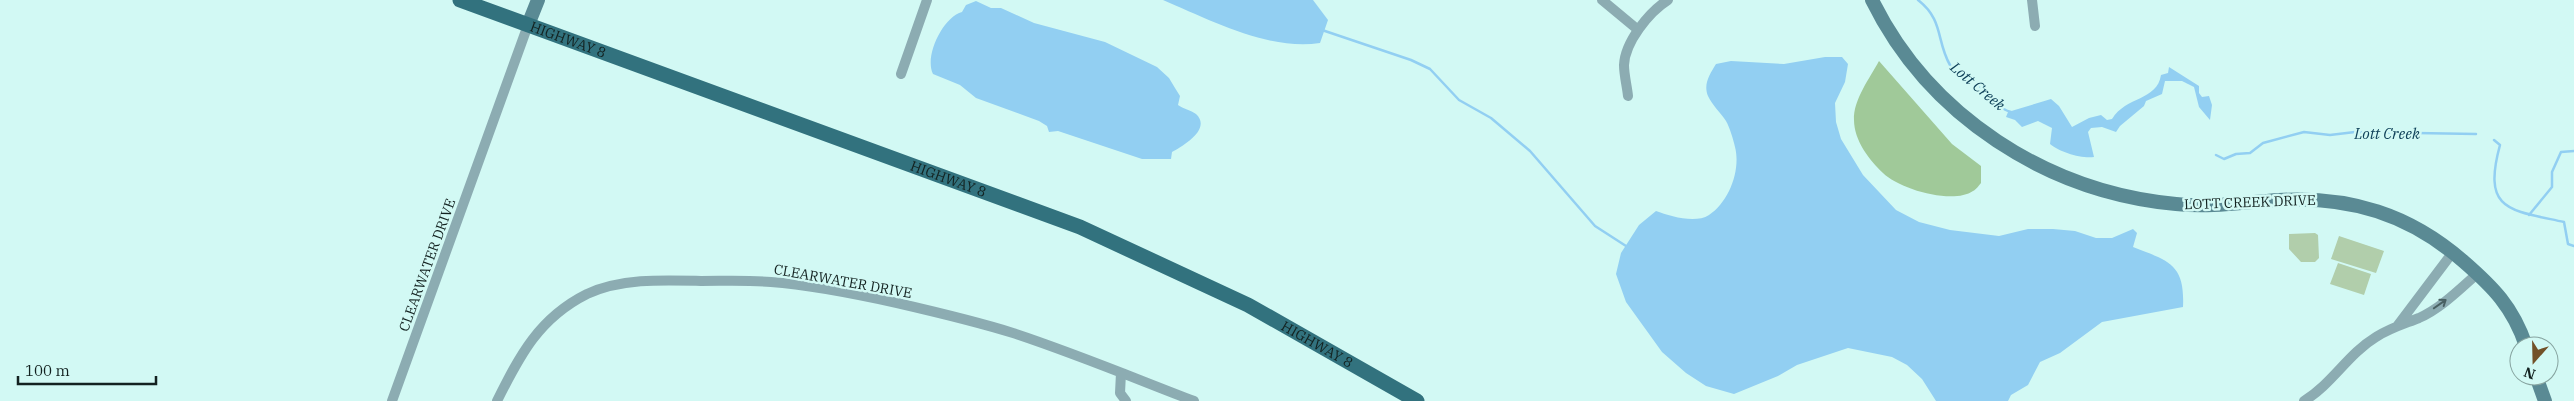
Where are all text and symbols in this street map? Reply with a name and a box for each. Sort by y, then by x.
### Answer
street label: HIGHWAY 8 [528,17,608,62]
water label: Lott Creek [1946,57,2009,114]
water label: Lott Creek [2353,124,2420,143]
street label: HIGHWAY 8 [908,157,989,201]
street label: LOTT CREEK DRIVE [2184,191,2316,213]
street label: CLEARWATER DRIVE [395,196,459,334]
street label: CLEARWATER DRIVE [772,260,914,302]
one-way arrow [2432,299,2446,309]
street label: HIGHWAY 8 [1278,317,1356,372]
north arrow [2509,336,2559,386]
scale bar [18,354,155,386]
text: 100 m [25,361,70,380]
text: N [2521,363,2538,384]

